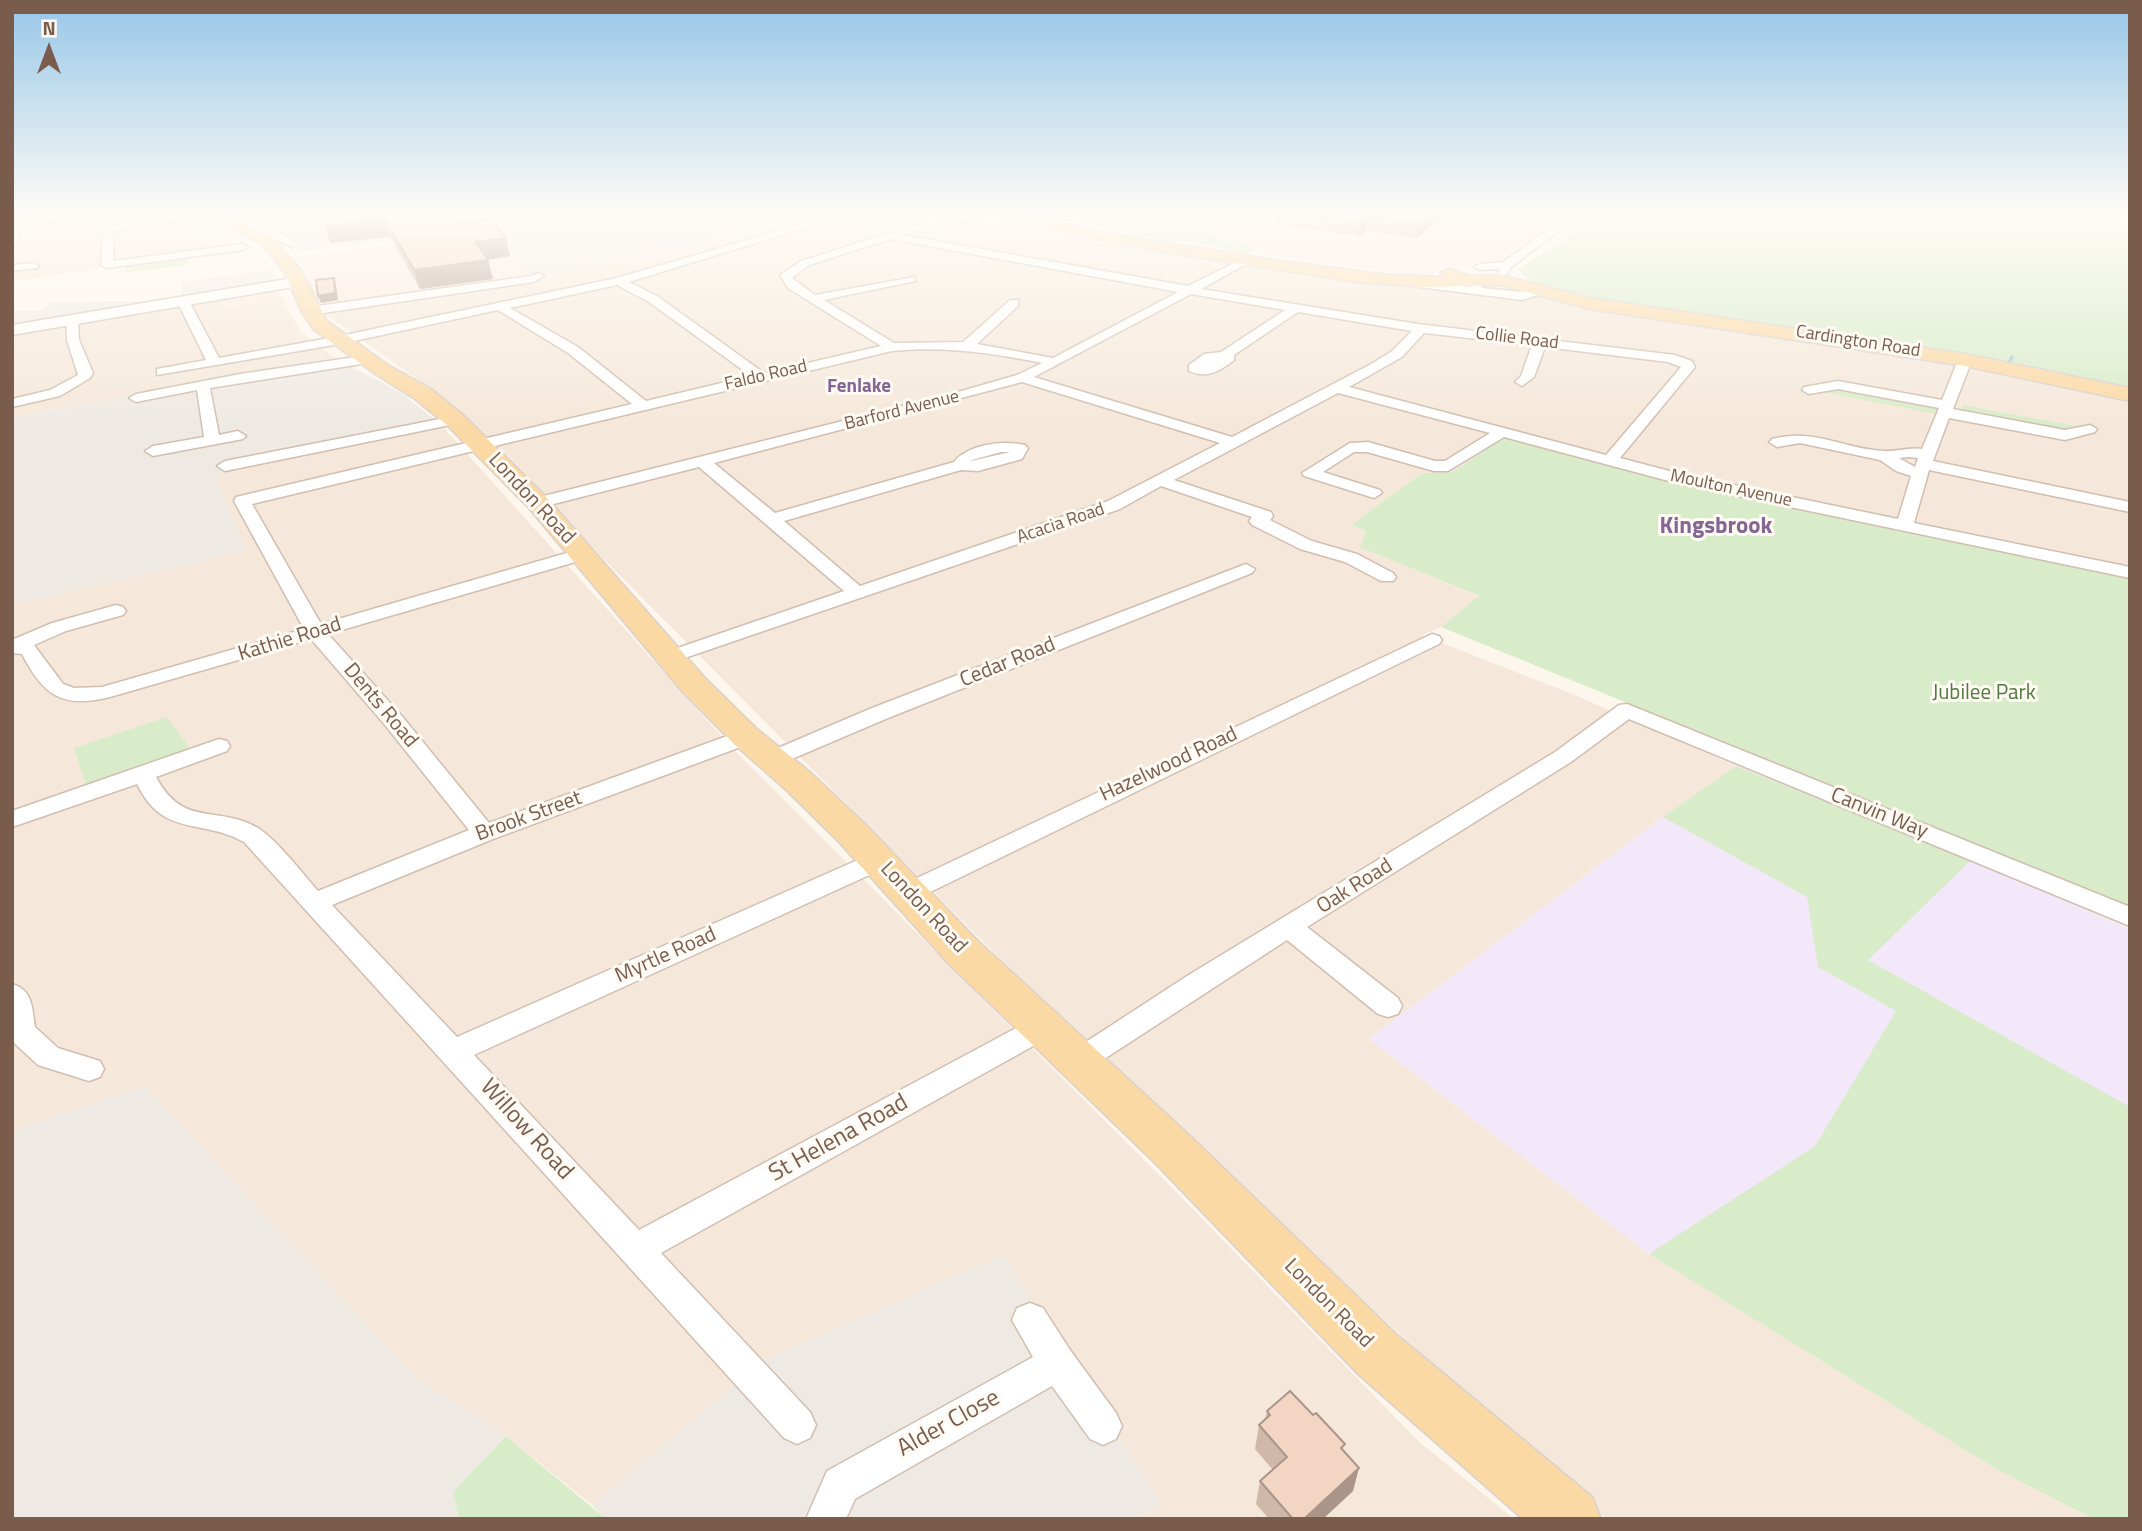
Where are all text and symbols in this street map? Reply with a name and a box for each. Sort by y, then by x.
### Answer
text: N [42,13,56,42]
north arrow [14,14,84,84]
street label: Cardington Road [1794,322,1922,362]
street label: Collie Road [1474,323,1560,355]
street label: Faldo Road [723,356,809,396]
district label: Fenlake [827,376,891,398]
street label: Barford Avenue [842,386,962,436]
street label: London Road [482,448,580,550]
street label: Moulton Avenue [1668,466,1794,512]
street label: Acacia Road [1014,499,1108,549]
district label: Kingsbrook [1660,513,1772,541]
street label: Kathie Road [235,612,345,668]
street label: Cedar Road [957,632,1059,694]
street label: Dents Road [337,659,423,753]
park label: Jubilee Park [1932,681,2036,707]
street label: Hazelwood Road [1096,722,1242,808]
street label: Canvin Way [1827,783,1931,845]
street label: Brook Street [473,786,585,848]
street label: Oak Road [1312,854,1398,920]
street label: London Road [874,857,972,959]
street label: Myrtle Road [612,923,720,989]
street label: Willow Road [473,1074,579,1186]
street label: St Helena Road [764,1089,914,1189]
street label: London Road [1278,1254,1378,1354]
street label: Alder Close [893,1384,1005,1464]

